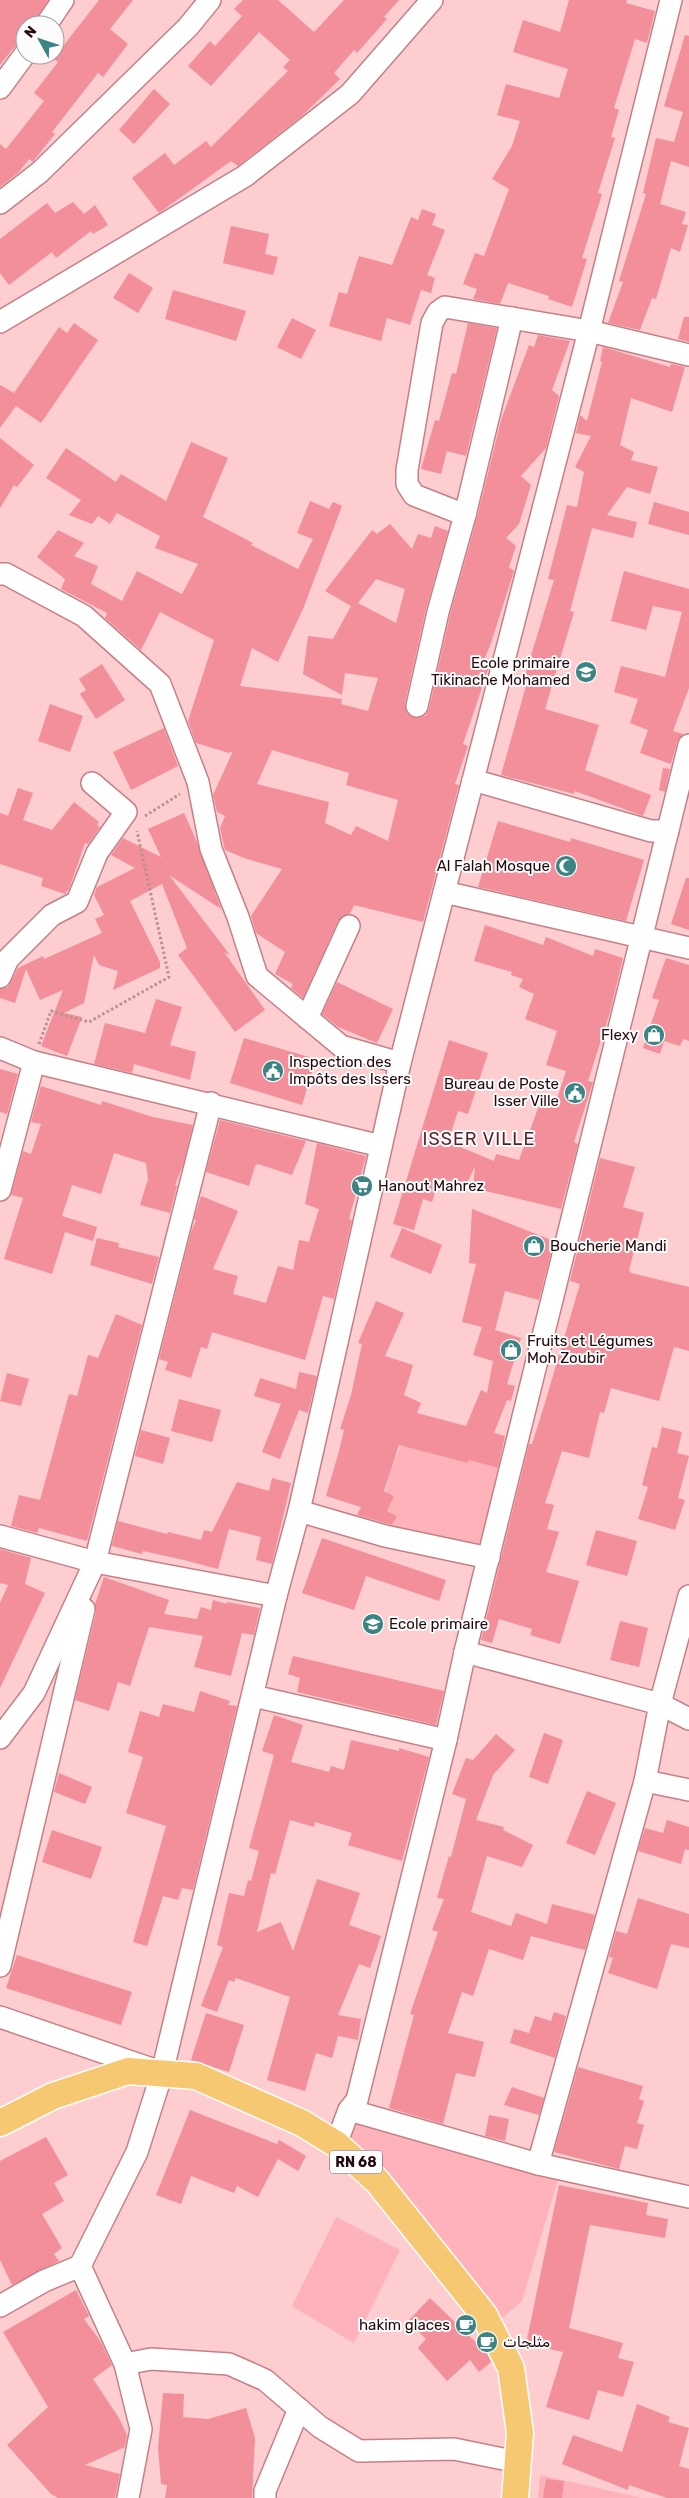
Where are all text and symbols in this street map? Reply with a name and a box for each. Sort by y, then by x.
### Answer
north arrow [15,15,65,65]
text: N [21,23,40,41]
place label: Ecole primaire Tikinache Mohamed [431,654,570,689]
school or university icon: Ecole primaire Tikinache Mohamed [574,660,598,684]
mosque icon: Al Falah Mosque [554,854,578,878]
place label: Al Falah Mosque [437,857,550,875]
shop icon: Flexy [642,1023,666,1047]
place label: Flexy [601,1026,638,1044]
place label: Inspection des Impôts des Issers [289,1053,411,1088]
public building icon: Inspection des Impôts des Issers [261,1059,285,1083]
place label: Bureau de Poste Isser Ville [444,1075,559,1110]
public building icon: Bureau de Poste Isser Ville [563,1081,587,1105]
district label: ISSER VILLE [423,1128,535,1150]
supermarket icon: Hanout Mahrez [350,1174,374,1198]
place label: Hanout Mahrez [378,1177,485,1195]
shop icon: Boucherie Mandi [522,1234,546,1258]
place label: Boucherie Mandi [550,1237,667,1255]
place label: Fruits et Légumes Moh Zoubir [527,1332,653,1367]
shop icon: Fruits et Légumes Moh Zoubir [499,1338,523,1362]
school or university icon: Ecole primaire [361,1612,385,1636]
place label: Ecole primaire [389,1615,488,1633]
road number: RN 68 [330,2150,382,2174]
cafe icon: hakim glaces [454,2313,478,2337]
place label: hakim glaces [359,2316,450,2334]
cafe icon: مثلجات [475,2330,499,2354]
place label: مثلجات [503,2333,550,2351]

